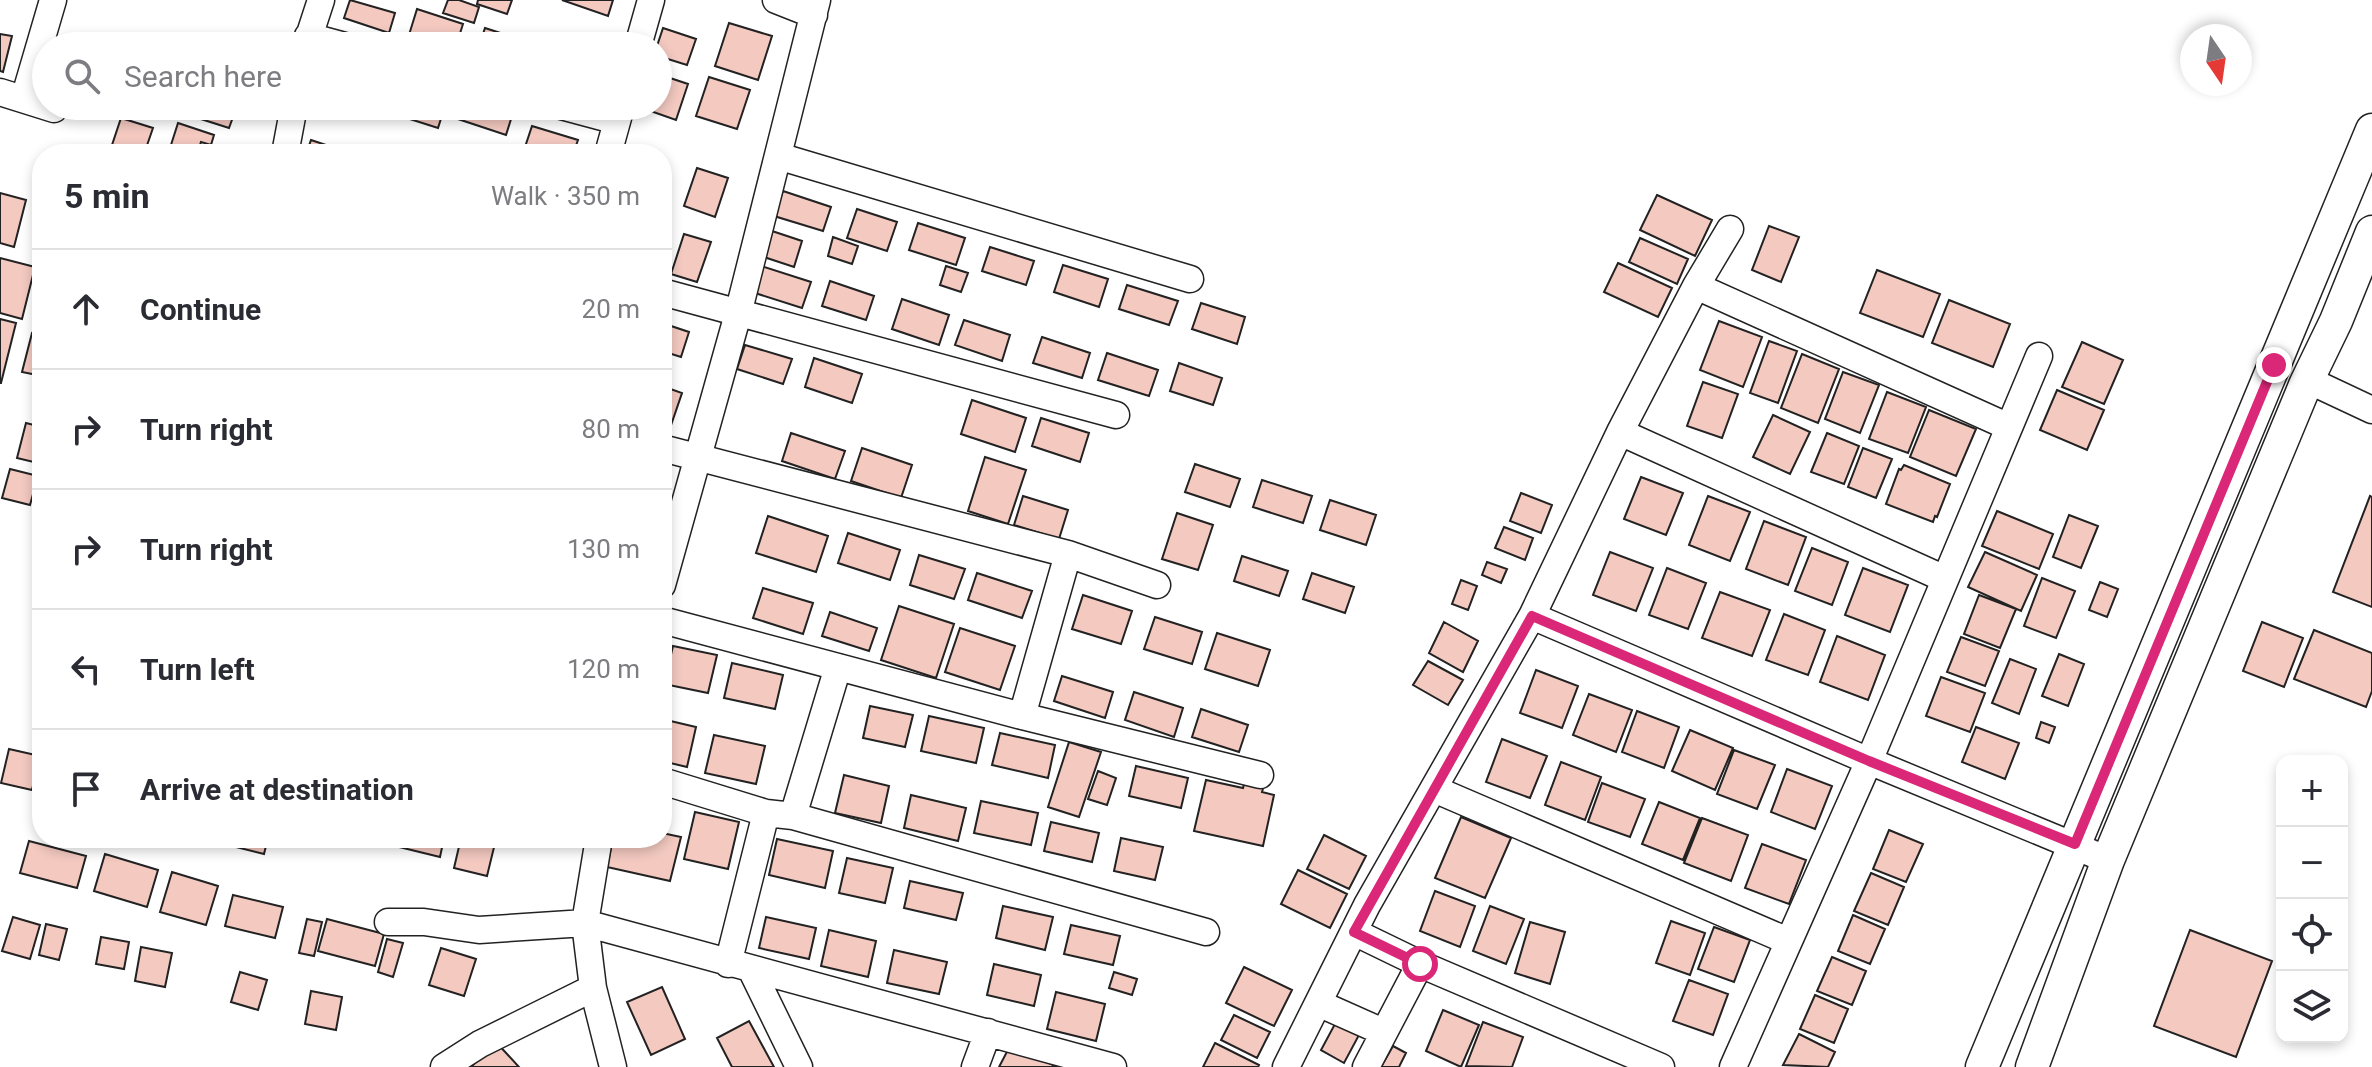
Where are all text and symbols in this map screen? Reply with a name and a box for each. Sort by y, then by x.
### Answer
north arrow [2180,24,2252,96]
search box [32,32,672,120]
icon: search [60,54,104,98]
text: Search here [124,59,282,94]
text: 5 min [64,176,149,216]
text: Walk · 350 m [491,181,640,211]
icon: ahead [64,287,108,331]
text: Continue [140,292,261,327]
text: 20 m [582,294,640,324]
route end [2256,347,2292,383]
icon: right [64,407,108,451]
text: Turn right [140,412,273,447]
text: 80 m [582,414,640,444]
icon: right [64,527,108,571]
text: Turn right [140,532,273,567]
text: 130 m [567,534,640,564]
icon: left [64,647,108,691]
text: Turn left [140,652,255,687]
text: 120 m [567,654,640,684]
map controls [2276,755,2348,1043]
button: + [2276,755,2348,827]
icon: arrive [64,767,108,811]
text: Arrive at destination [140,772,414,807]
button: − [2276,827,2348,899]
button: locate [2276,899,2348,971]
route start [1402,946,1438,982]
button: layers [2276,971,2348,1043]

